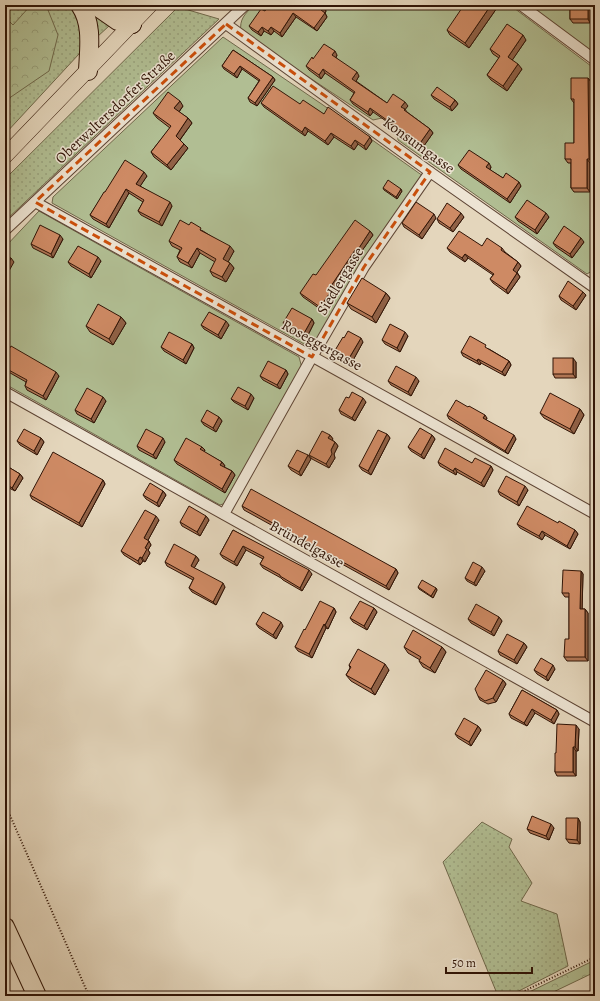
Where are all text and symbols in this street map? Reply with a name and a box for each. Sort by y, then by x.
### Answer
street label: Oberwaltersdorfer Straße [51,46,180,168]
street label: Konsumgasse [379,112,459,178]
street label: Siedlergasse [312,243,368,319]
street label: Roseggergasse [278,315,366,376]
street label: Bründelgasse [266,515,348,573]
scale bar [446,949,532,975]
text: 50 m [452,955,476,971]

